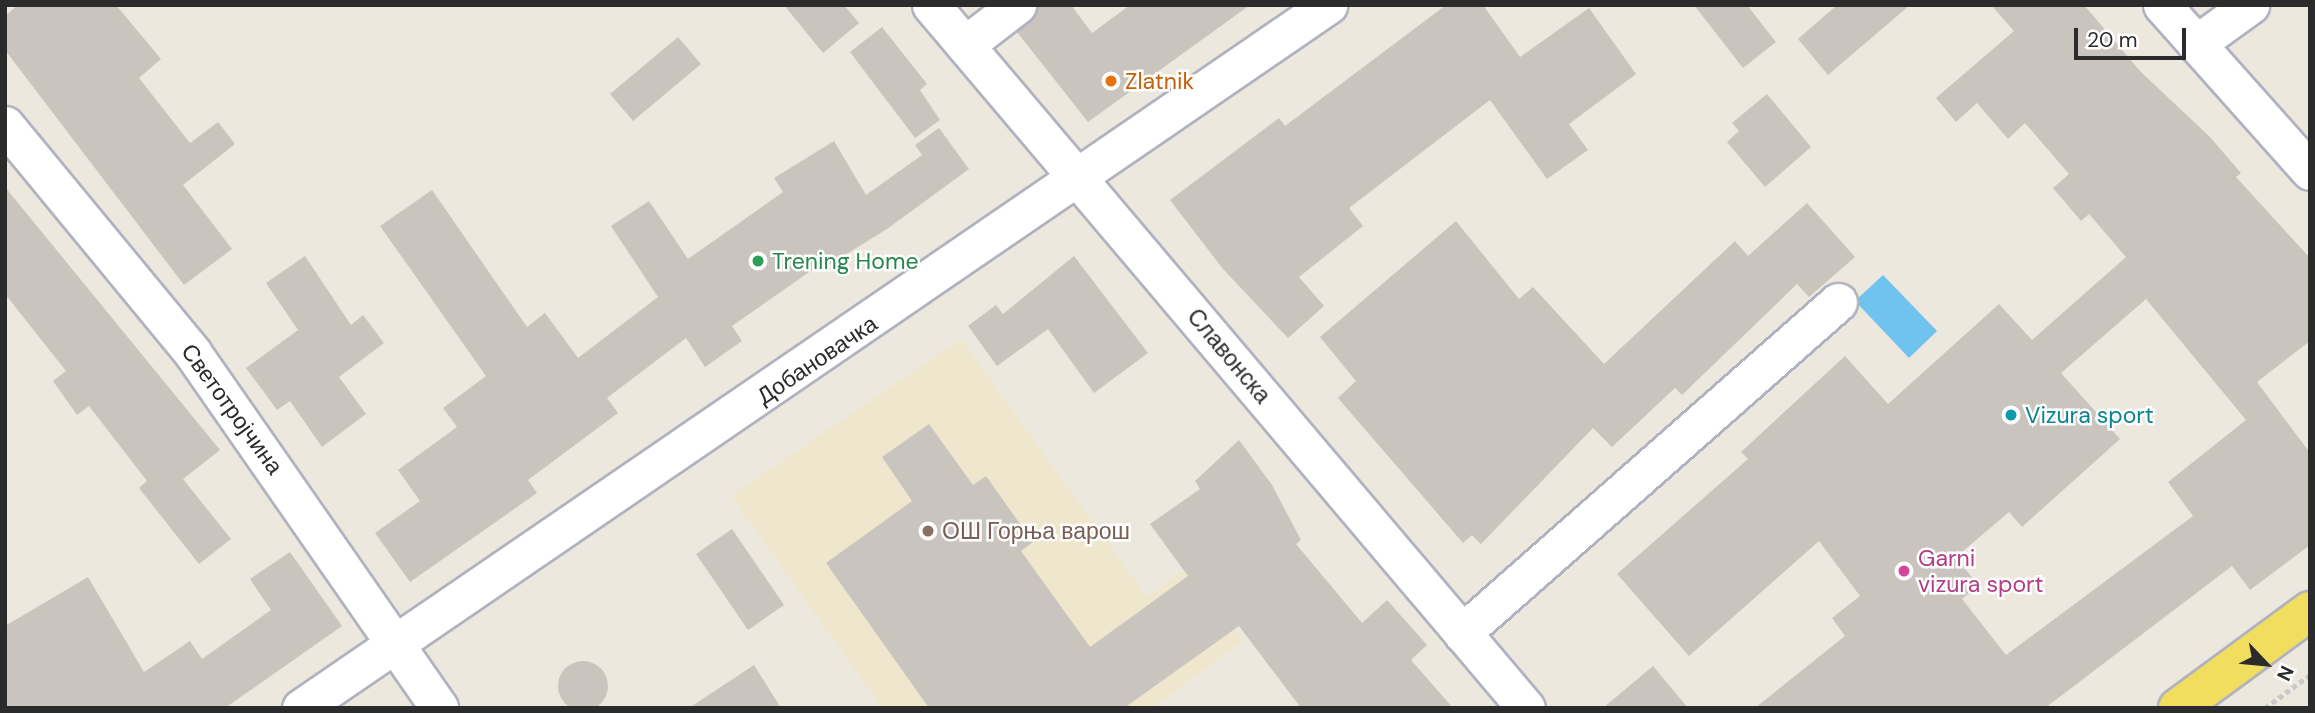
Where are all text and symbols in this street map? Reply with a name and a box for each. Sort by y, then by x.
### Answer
scale bar [2077,14,2189,58]
text: 20 m [2087,26,2138,54]
place label: Zlatnik [1125,67,1194,95]
marker: Zlatnik [1103,73,1119,89]
place label: Trening Home [772,247,918,275]
marker: Trening Home [750,253,766,269]
street label: Славонска [1181,303,1277,409]
street label: Добановачка [752,310,882,410]
street label: Светотројчина [175,338,289,480]
place label: Vizura sport [2025,401,2154,429]
marker: Vizura sport [2003,407,2019,423]
place label: ОШ Горња варош [942,517,1130,545]
marker: ОШ Горња варош [920,523,936,539]
place label: Garni vizura sport [1918,544,2044,598]
marker: Garni vizura sport [1896,563,1912,579]
north arrow [2231,629,2301,699]
text: N [2271,662,2300,685]

